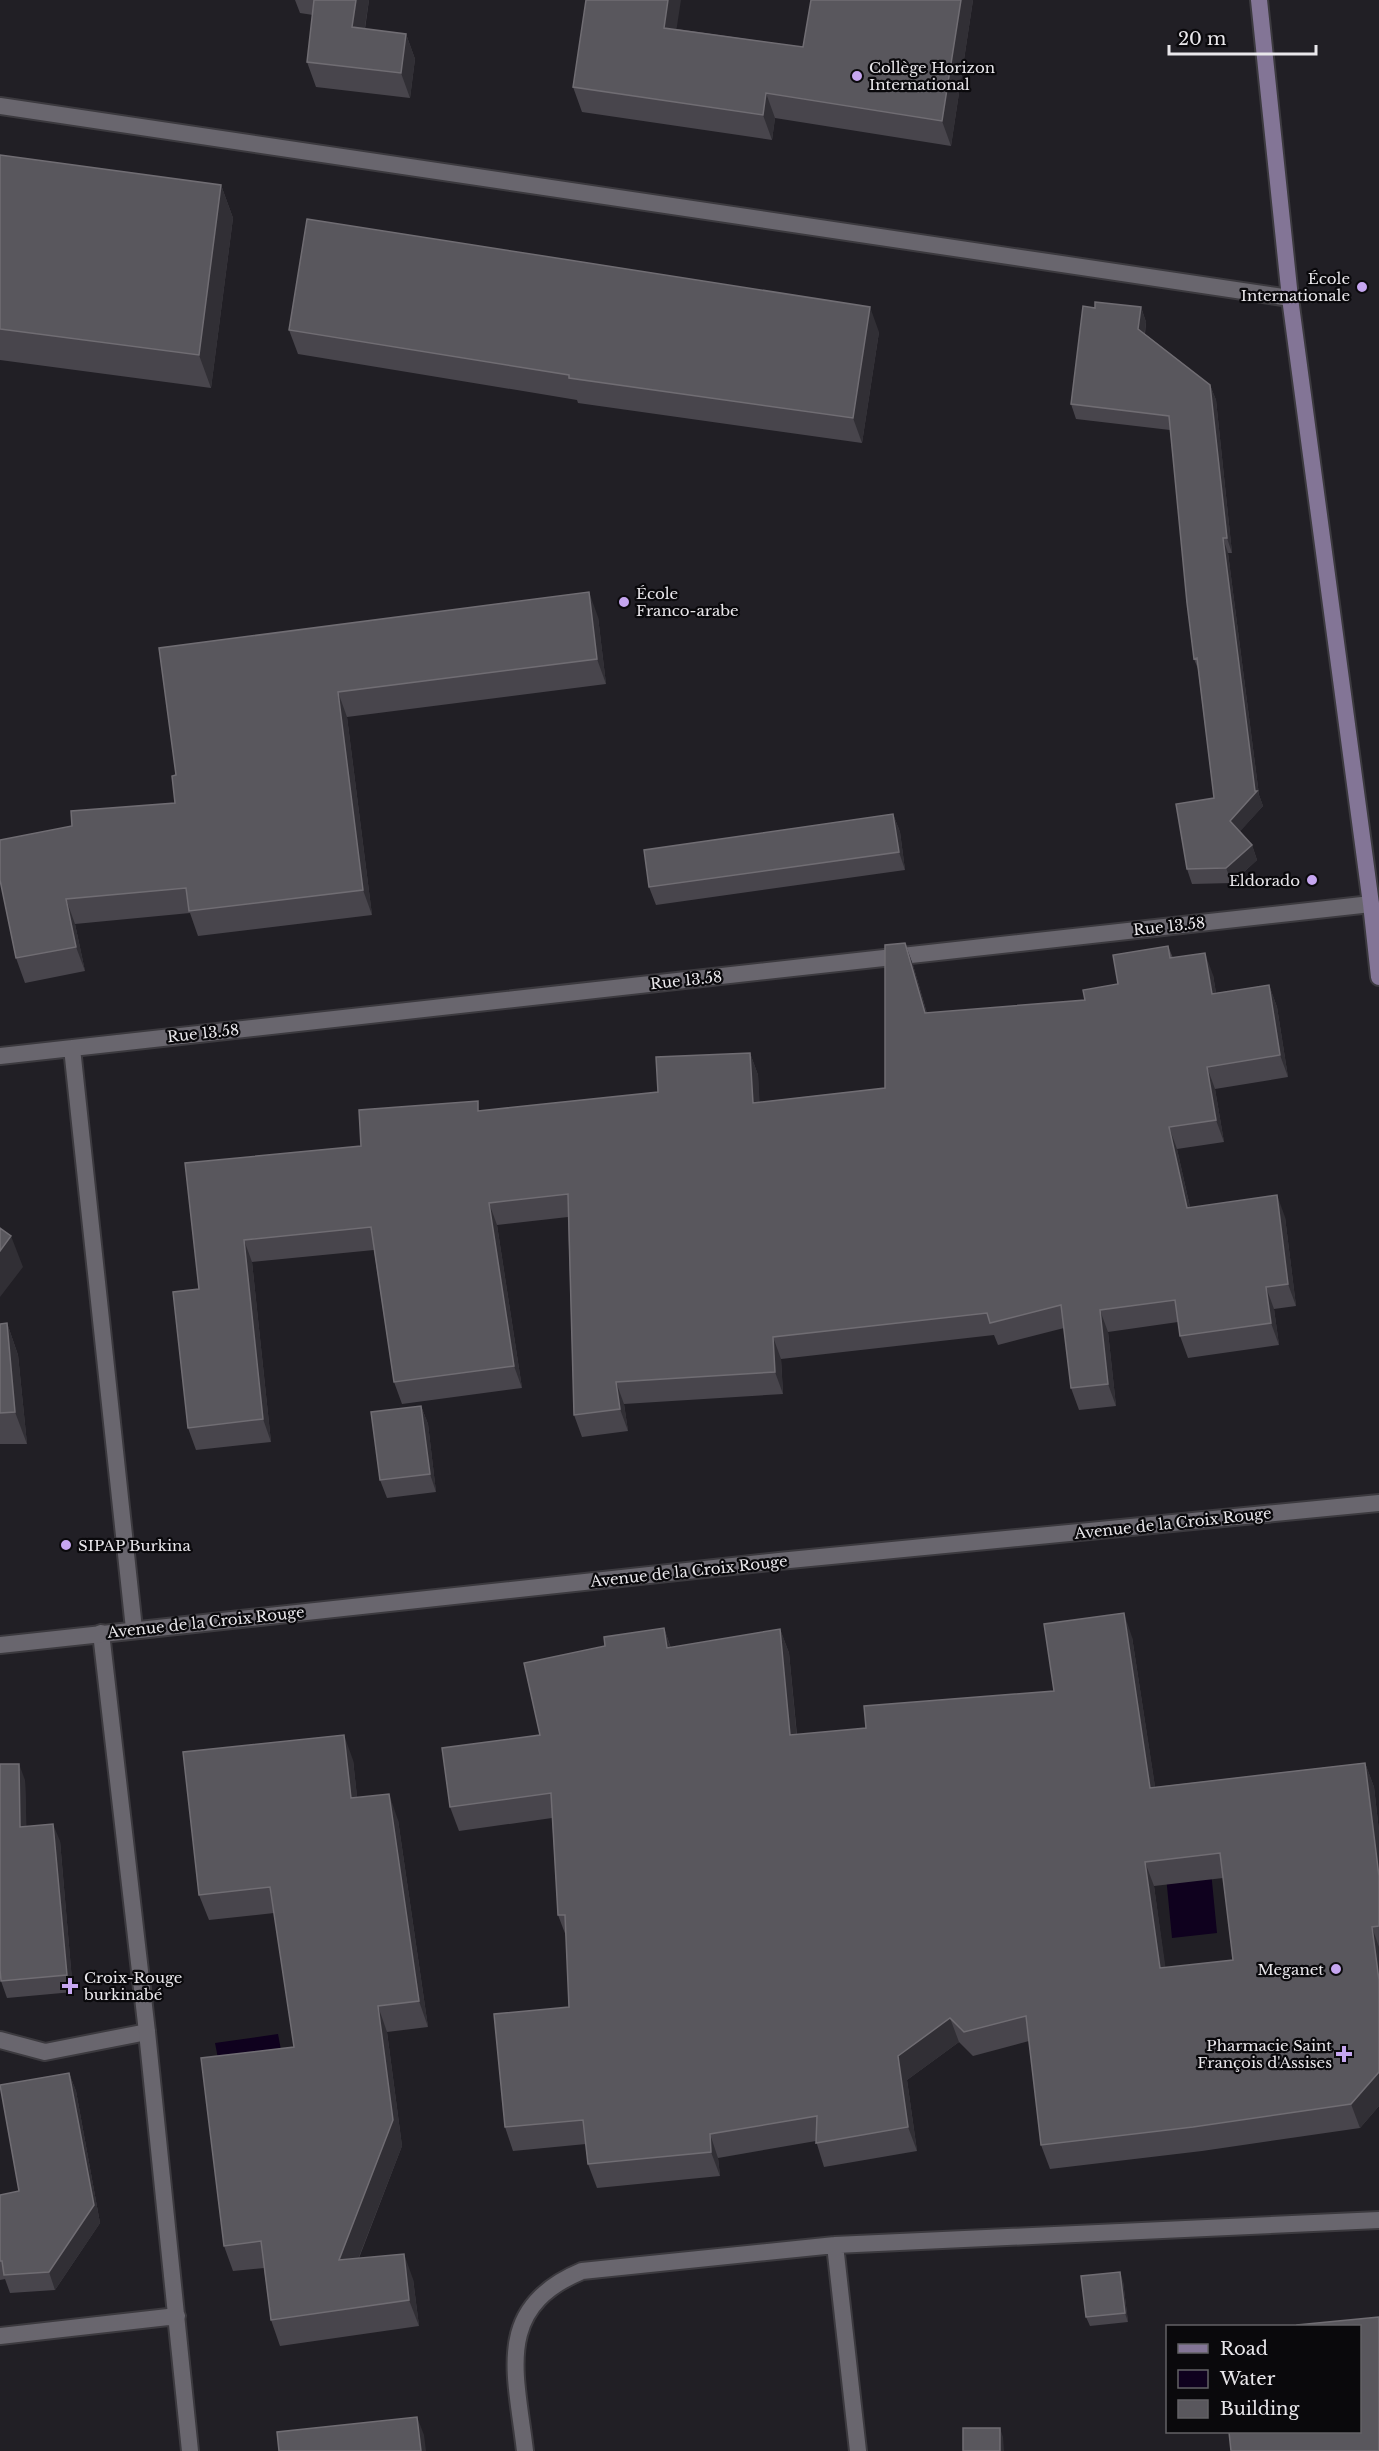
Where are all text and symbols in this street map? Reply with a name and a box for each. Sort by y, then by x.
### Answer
scale bar [1169,18,1316,56]
text: 20 m [1178,28,1226,50]
place label: Collège Horizon International [869,58,995,94]
marker: Collège Horizon International [850,69,864,83]
place label: École Internationale [1241,269,1350,305]
marker: École Internationale [1355,280,1369,294]
place label: École Franco-arabe [636,584,739,620]
marker: École Franco-arabe [617,595,631,609]
place label: Eldorado [1229,871,1300,890]
marker: Eldorado [1305,873,1319,887]
street label: Rue 13.58 [1132,913,1206,939]
street label: Rue 13.58 [649,967,723,993]
street label: Rue 13.58 [166,1020,240,1046]
street label: Avenue de la Croix Rouge [1073,1503,1272,1543]
place label: SIPAP Burkina [78,1536,191,1555]
marker: SIPAP Burkina [59,1538,73,1552]
street label: Avenue de la Croix Rouge [589,1551,788,1591]
street label: Avenue de la Croix Rouge [106,1602,305,1642]
place label: Meganet [1258,1960,1324,1979]
marker: Meganet [1329,1962,1343,1976]
place label: Croix-Rouge burkinabé [83,1968,182,2004]
marker: Croix-Rouge burkinabé [61,1977,79,1995]
place label: Pharmacie Saint François d'Assises [1197,2036,1332,2072]
marker: Pharmacie Saint François d'Assises [1337,2047,1351,2061]
legend [1166,2325,1361,2433]
text: Road [1220,2338,1268,2360]
text: Water [1219,2368,1276,2390]
text: Building [1220,2398,1299,2420]

